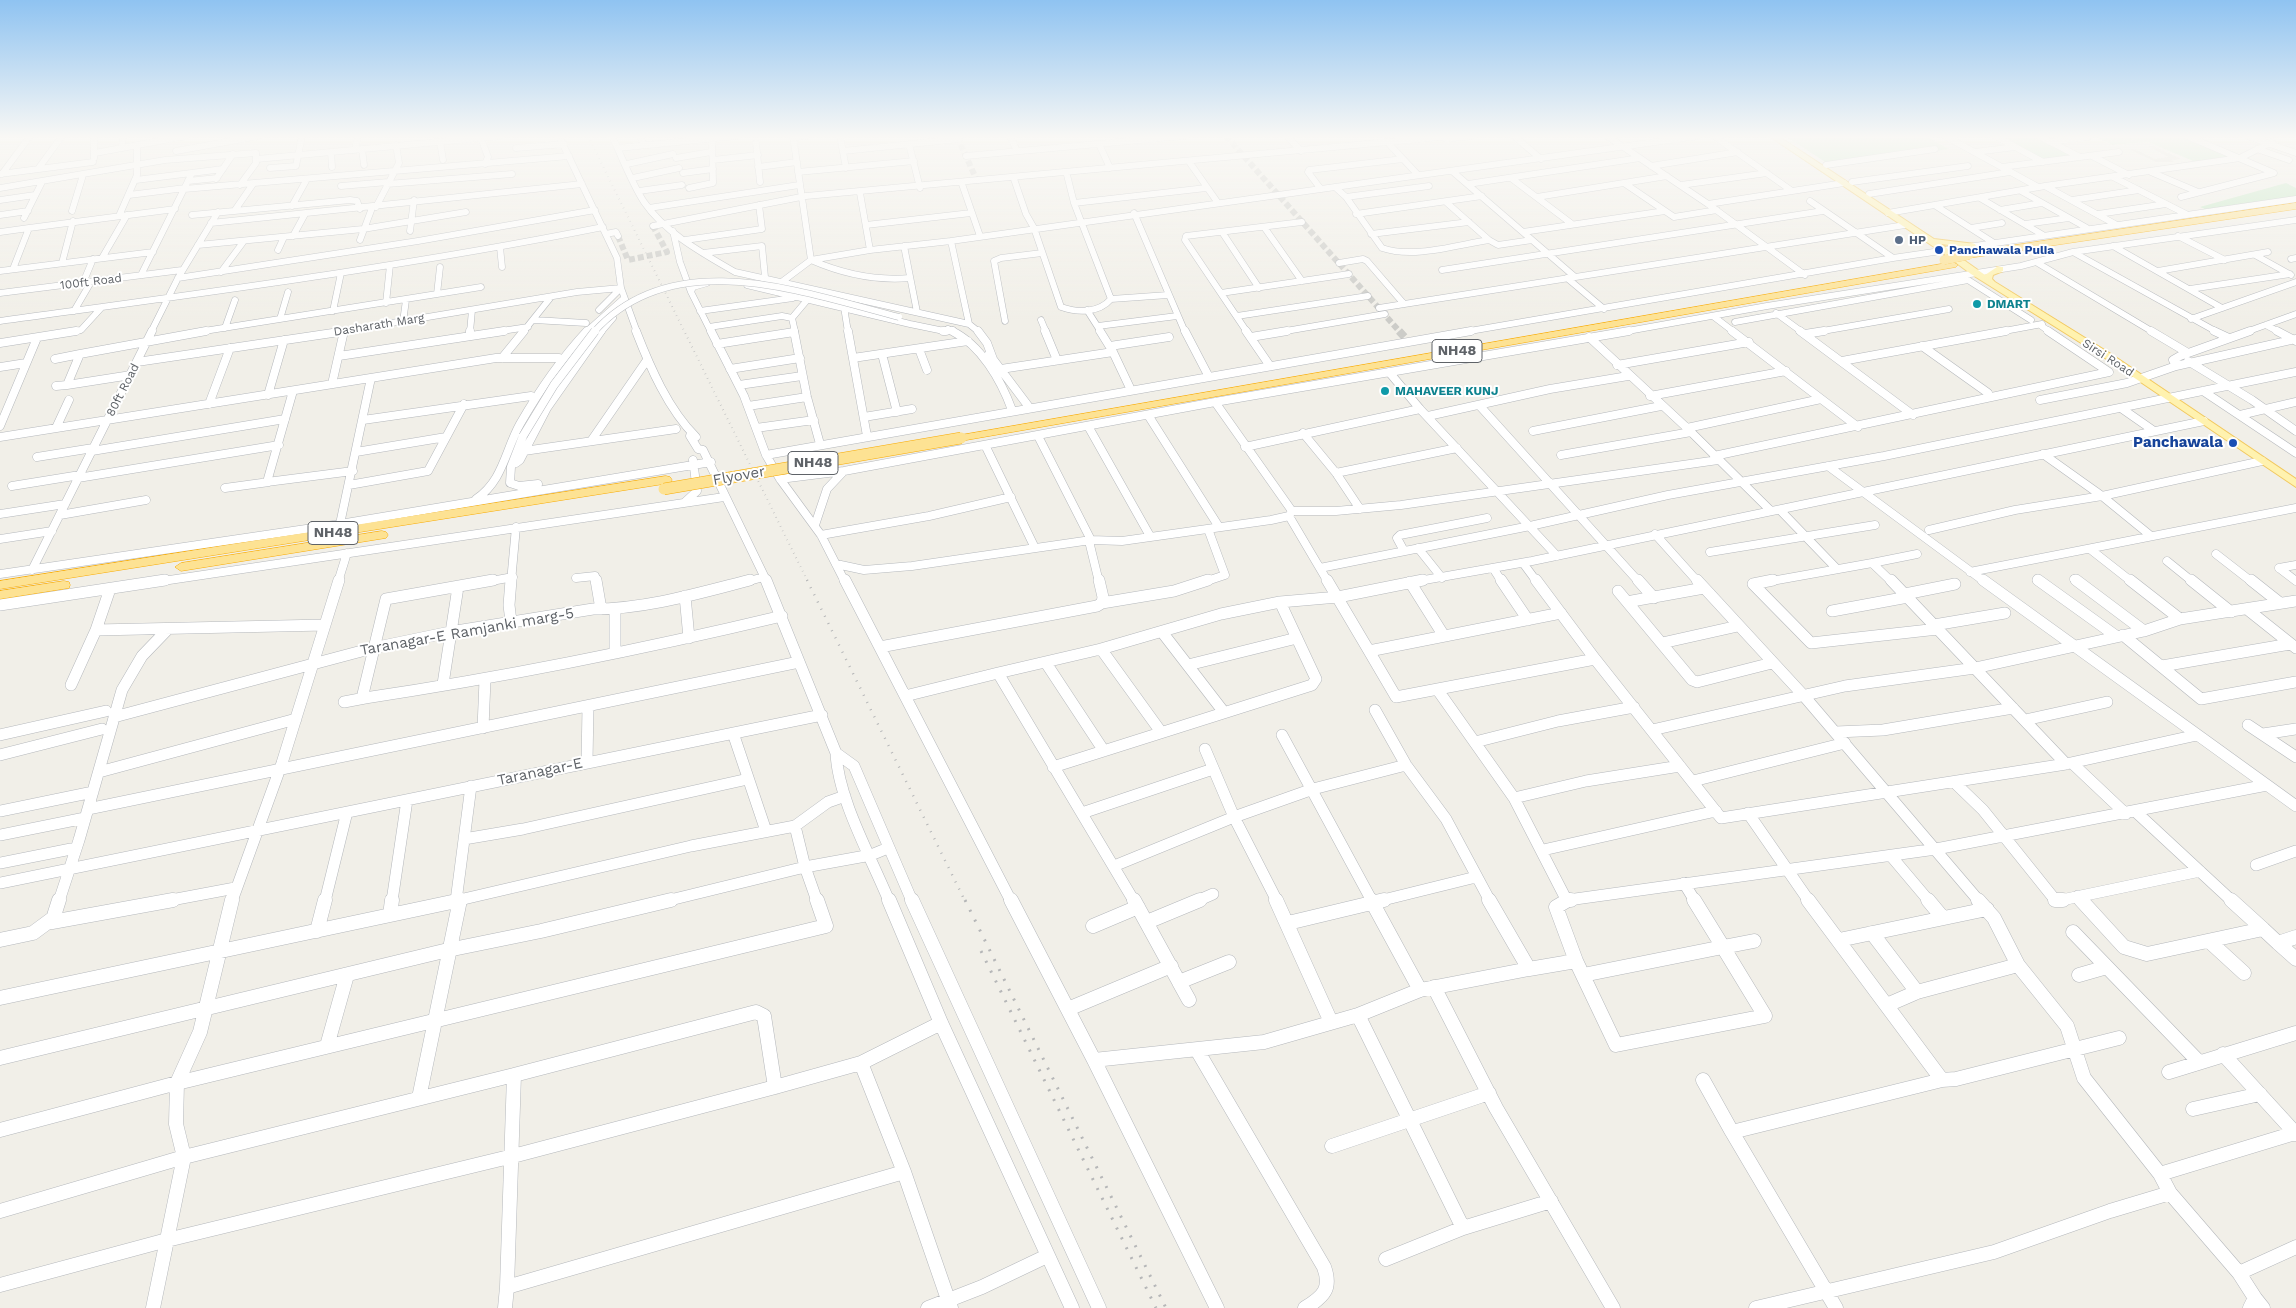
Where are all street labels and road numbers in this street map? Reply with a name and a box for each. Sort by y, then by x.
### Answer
street label: 100ft Road [59,271,123,293]
street label: Dasharath Marg [333,311,425,339]
street label: Sirsi Road [2080,336,2136,380]
road number: NH48 [1432,340,1482,362]
street label: 80ft Road [104,361,142,419]
road number: NH48 [788,452,838,474]
street label: Flyover [711,463,767,489]
road number: NH48 [308,522,358,544]
street label: Taranagar-E Ramjanki marg-5 [359,604,575,660]
street label: Taranagar-E [496,754,584,790]

